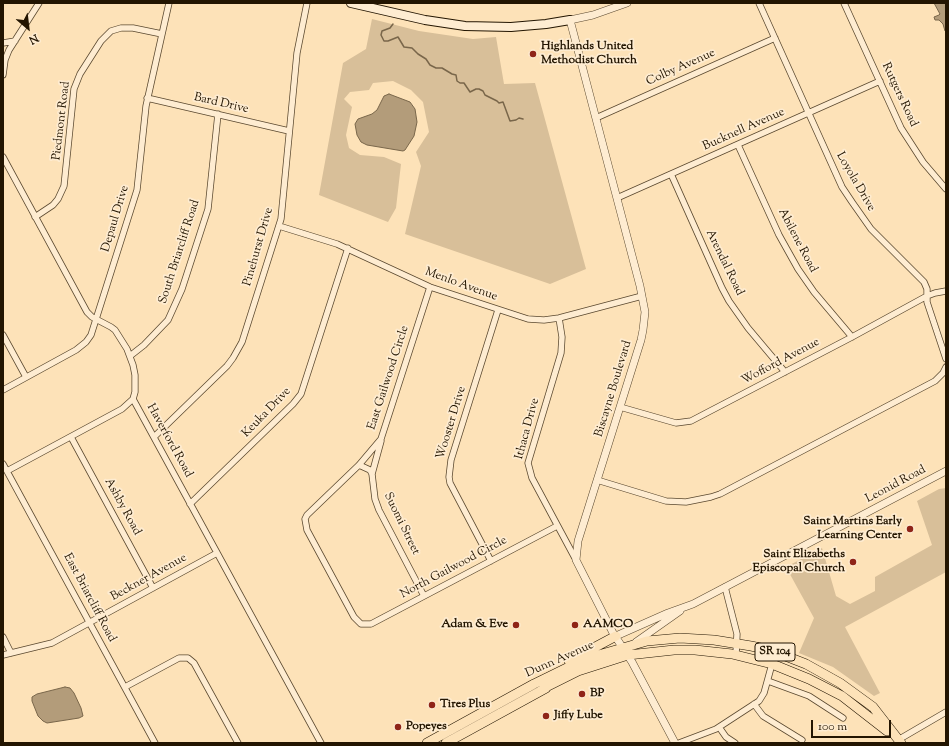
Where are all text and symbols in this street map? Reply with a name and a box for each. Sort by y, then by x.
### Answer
north arrow [8,8,48,48]
text: N [26,29,41,48]
place label: Highlands United Methodist Church [541,40,637,68]
street label: Colby Avenue [644,46,718,90]
marker: Highlands United Methodist Church [528,49,538,59]
street label: Rutgers Road [878,60,920,130]
street label: Piedmont Road [50,81,74,161]
street label: Bard Drive [192,91,250,117]
street label: Bucknell Avenue [701,105,787,155]
street label: Loyola Drive [832,150,878,214]
street label: Depaul Drive [99,184,133,254]
street label: South Briarcliff Road [156,198,204,306]
street label: Pinehurst Drive [241,206,277,288]
street label: Abilene Road [774,206,820,276]
street label: Arendal Road [702,228,746,298]
street label: Menlo Avenue [423,265,499,305]
street label: East Gailwood Circle [365,324,413,432]
street label: Wofford Avenue [740,335,822,389]
street label: Biscayne Boulevard [592,339,636,439]
street label: Keuka Drive [240,385,294,441]
street label: Wooster Drive [434,385,470,461]
street label: Ithaca Drive [513,397,543,461]
street label: Haverford Road [143,402,195,480]
street label: Leonid Road [863,463,929,507]
street label: Ashby Road [100,476,144,538]
street label: Suomi Street [380,491,422,557]
place label: Saint Martins Early Learning Center [803,515,902,543]
marker: Saint Martins Early Learning Center [905,524,915,534]
street label: North Gailwood Circle [398,534,510,602]
place label: Saint Elizabeths Episcopal Church [753,548,845,576]
street label: East Briarcliff Road [60,551,118,645]
street label: Beckner Avenue [108,551,190,605]
marker: Saint Elizabeths Episcopal Church [848,557,858,567]
place label: Adam & Eve [441,618,508,632]
place label: AAMCO [583,618,633,632]
marker: Adam & Eve [511,620,521,630]
marker: AAMCO [570,620,580,630]
street label: Dunn Avenue [524,639,596,681]
road number: SR 104 [755,643,795,661]
place label: BP [590,687,604,701]
marker: BP [577,689,587,699]
place label: Tires Plus [440,698,490,712]
marker: Tires Plus [427,700,437,710]
place label: Jiffy Lube [554,709,603,723]
marker: Jiffy Lube [541,711,551,721]
scale bar [813,712,893,738]
text: 100 m [818,718,847,736]
place label: Popeyes [406,720,447,734]
marker: Popeyes [393,722,403,732]

